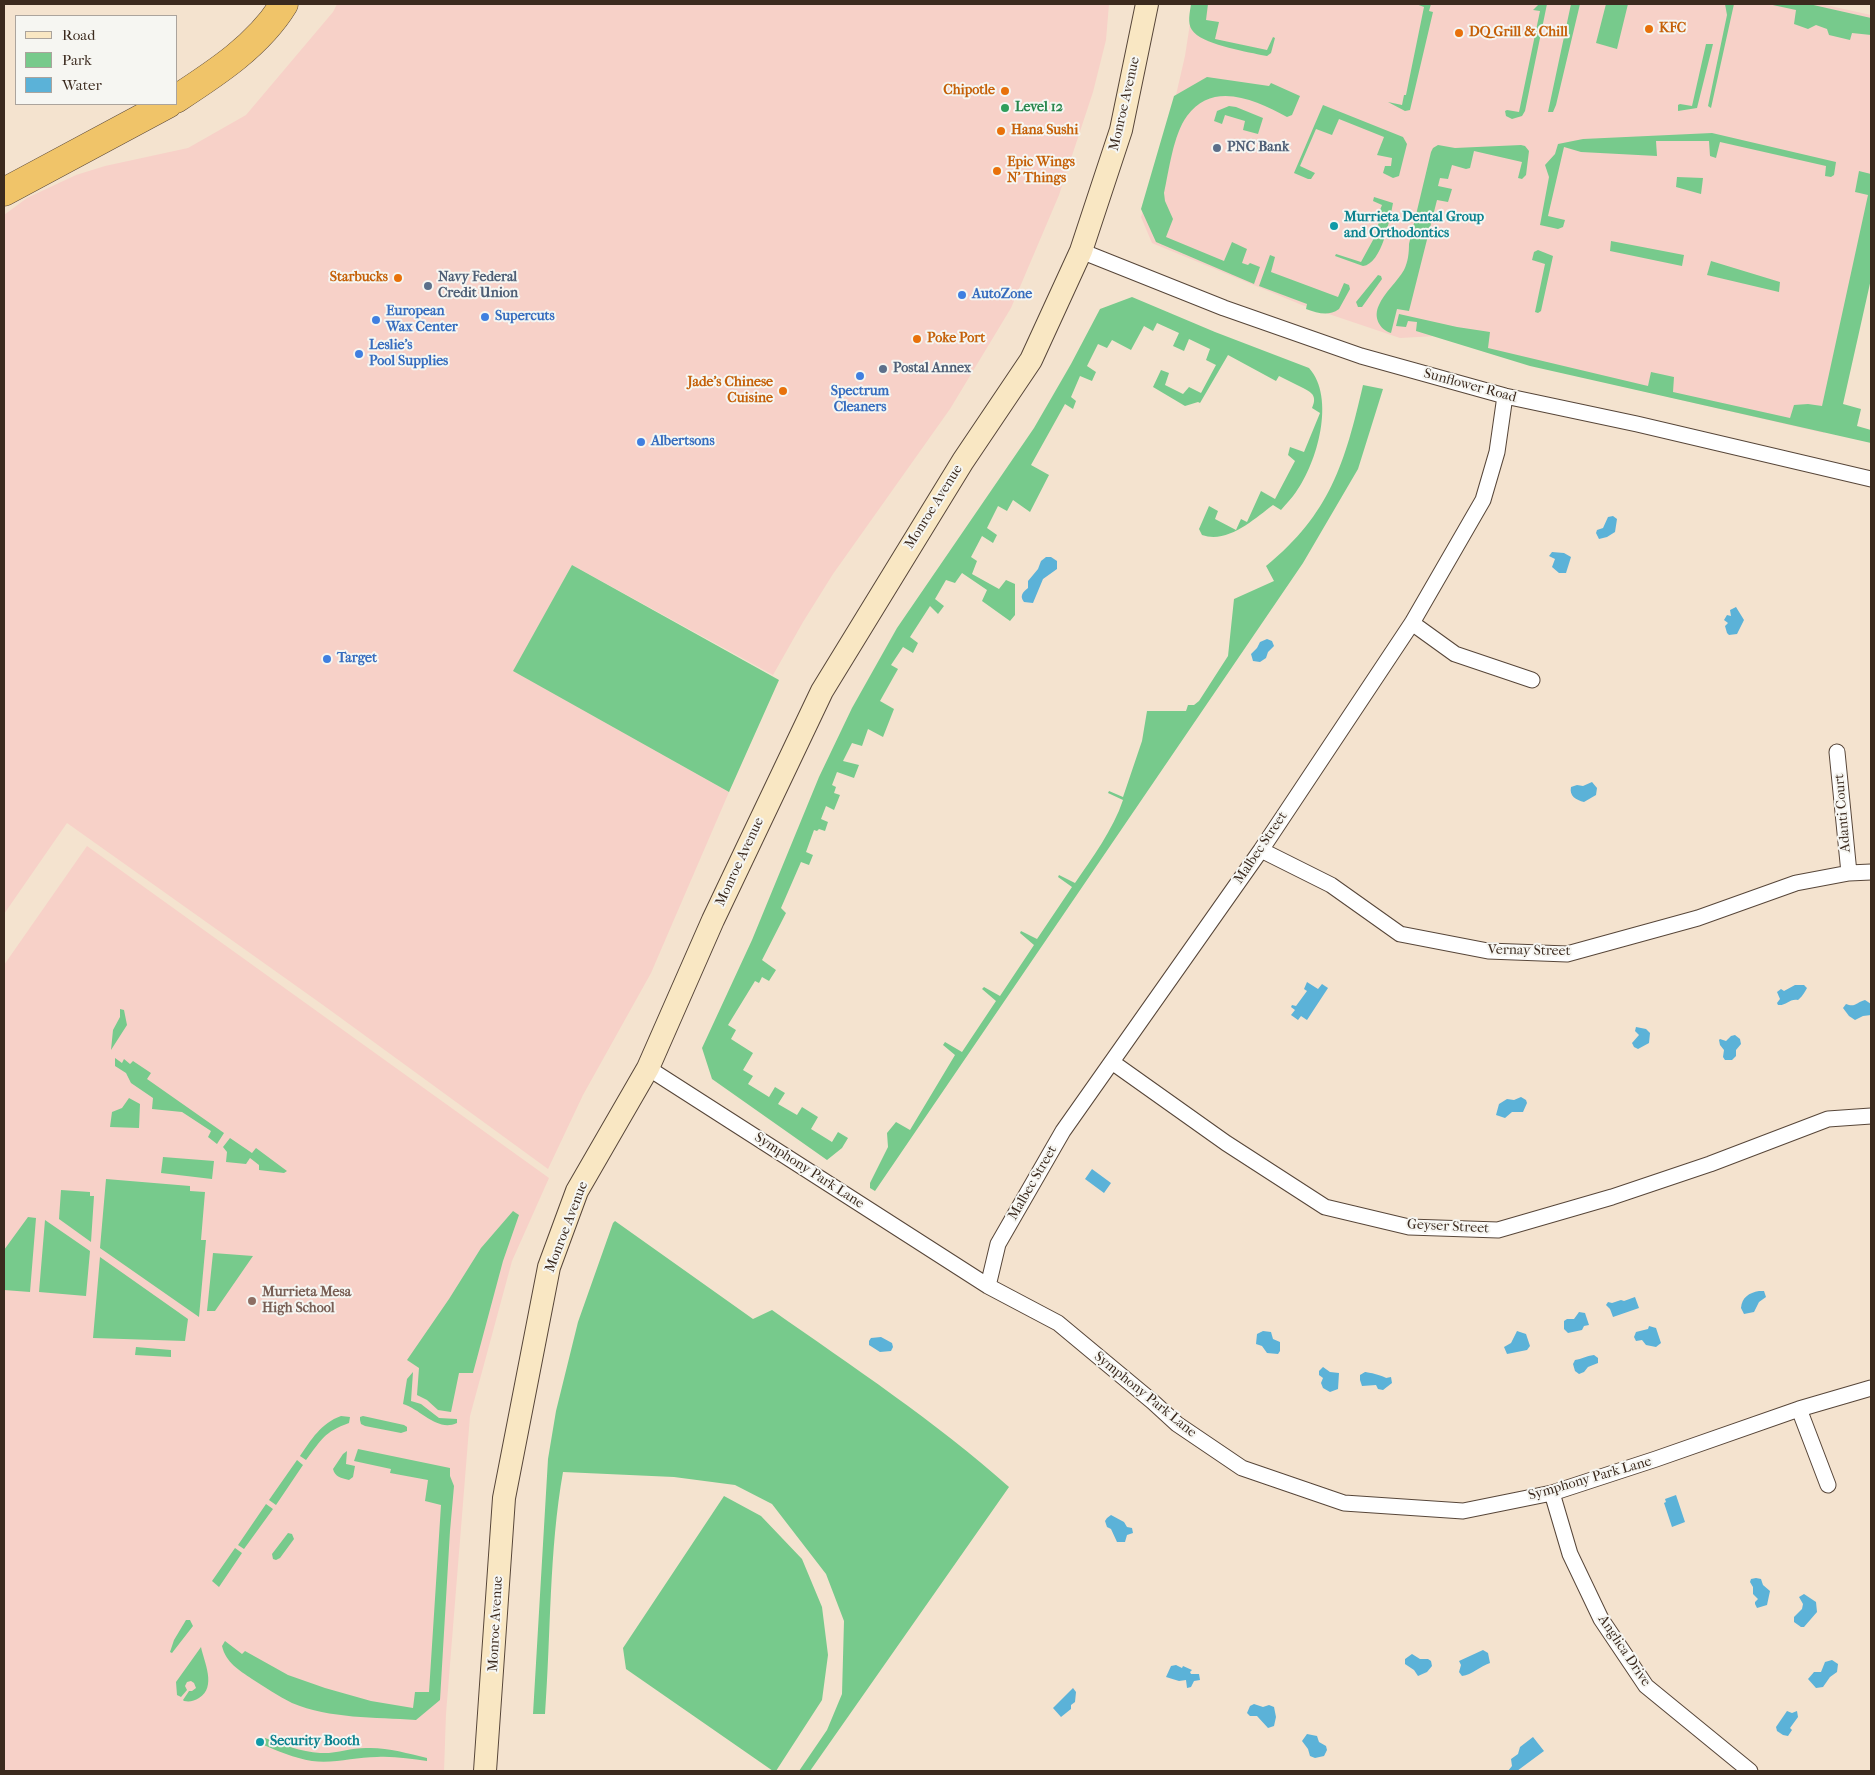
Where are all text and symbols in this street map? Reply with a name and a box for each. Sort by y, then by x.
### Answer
legend [15,15,178,105]
place label: KFC [1659,21,1686,37]
marker: KFC [1643,23,1655,35]
place label: DQ Grill & Chill [1469,25,1568,41]
text: Road [62,26,95,44]
marker: DQ Grill & Chill [1453,27,1465,39]
text: Park [62,51,92,69]
street label: Monroe Avenue [1106,55,1144,153]
text: Water [62,76,102,94]
place label: Chipotle [943,83,995,99]
marker: Chipotle [999,85,1011,97]
place label: Level 12 [1015,100,1063,116]
marker: Level 12 [999,102,1011,114]
place label: Hana Sushi [1011,123,1078,139]
marker: Hana Sushi [995,125,1007,137]
place label: PNC Bank [1227,140,1289,156]
marker: PNC Bank [1211,142,1223,154]
place label: Epic Wings N' Things [1007,155,1075,188]
marker: Epic Wings N' Things [991,165,1003,177]
place label: Murrieta Dental Group and Orthodontics [1344,210,1484,242]
marker: Murrieta Dental Group and Orthodontics [1328,220,1340,232]
place label: Starbucks [330,270,388,286]
place label: Navy Federal Credit Union [438,270,518,302]
marker: Starbucks [392,272,404,284]
marker: Navy Federal Credit Union [422,280,434,292]
place label: AutoZone [972,287,1032,303]
marker: AutoZone [956,289,968,301]
place label: European Wax Center [386,304,458,336]
place label: Supercuts [495,309,555,325]
marker: Supercuts [479,311,491,323]
marker: European Wax Center [370,314,382,326]
place label: Poke Port [927,331,985,347]
marker: Poke Port [911,333,923,345]
place label: Leslie's Pool Supplies [369,338,448,371]
marker: Leslie's Pool Supplies [353,348,365,360]
place label: Postal Annex [893,361,971,377]
marker: Postal Annex [877,363,889,375]
street label: Sunflower Road [1422,366,1518,406]
marker: Spectrum Cleaners [854,370,866,382]
place label: Jade's Chinese Cuisine [687,375,773,408]
place label: Spectrum Cleaners [831,384,889,417]
marker: Jade's Chinese Cuisine [777,385,789,397]
place label: Albertsons [651,434,715,450]
marker: Albertsons [635,436,647,448]
street label: Monroe Avenue [901,462,967,552]
place label: Target [337,651,377,667]
marker: Target [321,653,333,665]
street label: Adanti Court [1831,773,1855,853]
street label: Malbec Street [1231,809,1291,887]
street label: Monroe Avenue [712,815,768,909]
street label: Vernay Street [1487,942,1571,960]
street label: Symphony Park Lane [751,1129,867,1213]
street label: Malbec Street [1005,1143,1061,1223]
street label: Monroe Avenue [542,1179,592,1275]
street label: Geyser Street [1407,1216,1489,1238]
place label: Murrieta Mesa High School [262,1285,351,1318]
marker: Murrieta Mesa High School [246,1295,258,1307]
street label: Symphony Park Lane [1090,1348,1200,1442]
street label: Symphony Park Lane [1527,1453,1653,1505]
street label: Monroe Avenue [485,1576,507,1672]
street label: Anglica Drive [1594,1612,1654,1690]
place label: Security Booth [270,1734,360,1750]
marker: Security Booth [254,1736,266,1748]

